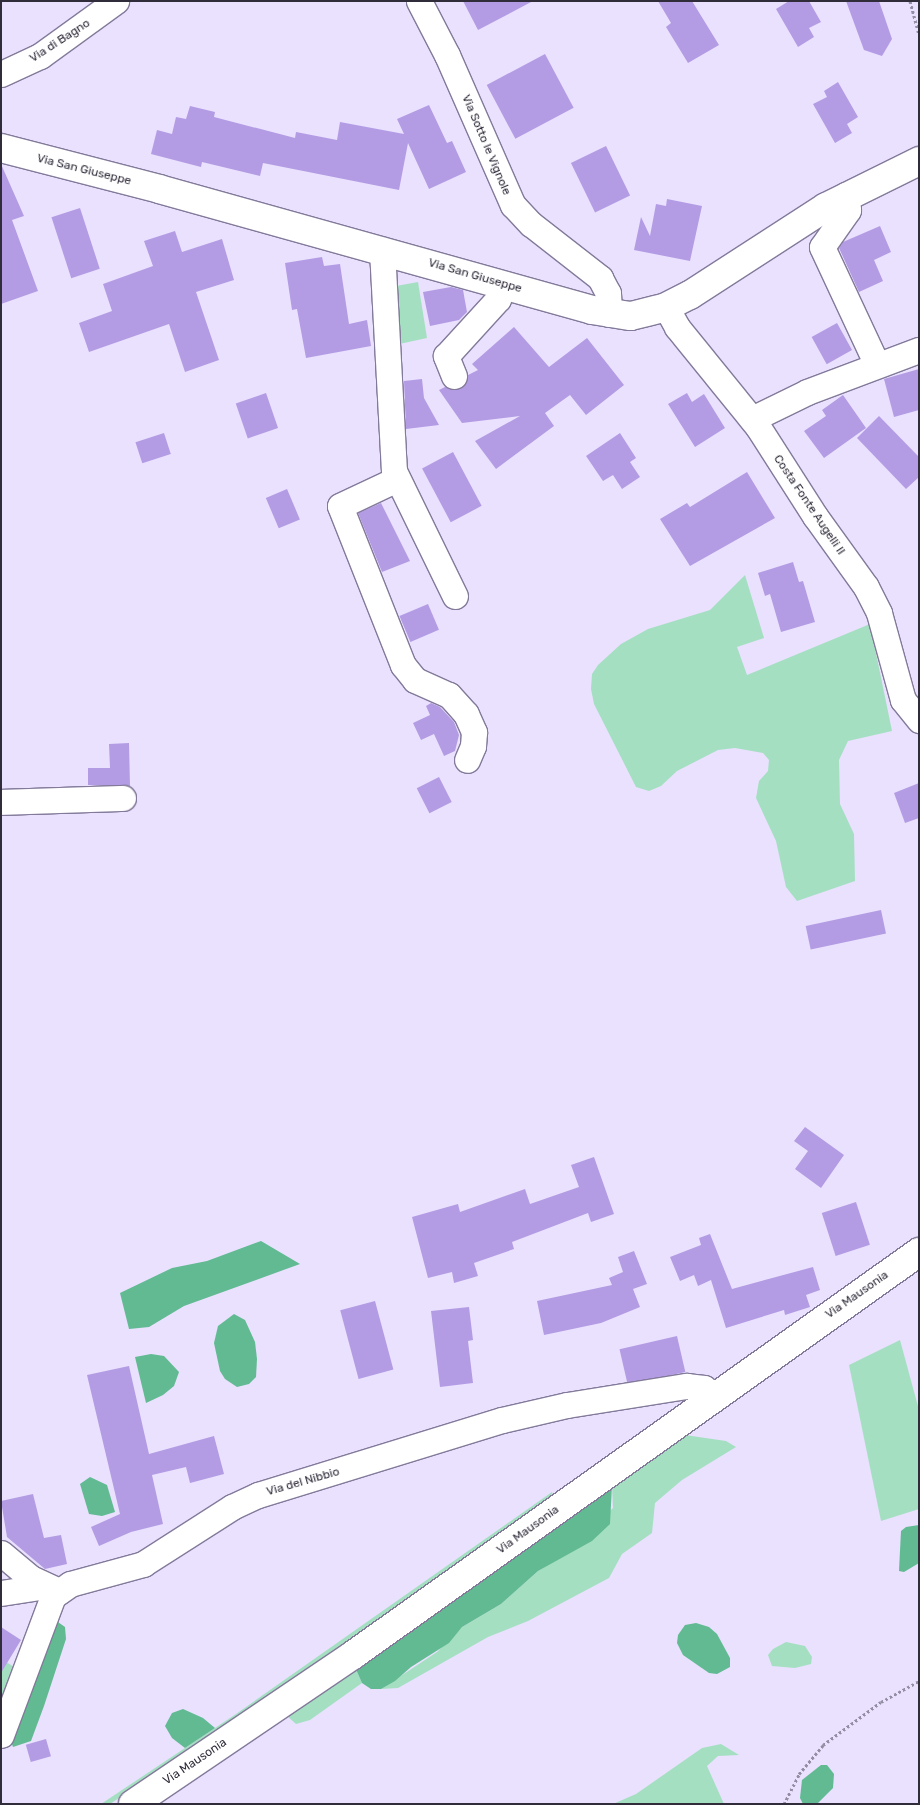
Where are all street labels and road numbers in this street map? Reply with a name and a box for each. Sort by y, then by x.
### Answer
street label: Via di Bagno [27,16,93,66]
street label: Via Sotto le Vignole [458,92,514,198]
street label: Via San Giuseppe [35,151,133,189]
street label: Via San Giuseppe [427,256,523,296]
street label: Costa Fonte Augelli II [770,452,848,558]
street label: Via Mausonia [823,1268,891,1322]
street label: Via del Nibbio [265,1465,341,1499]
street label: Via Mausonia [494,1503,562,1557]
street label: Via Mausonia [161,1735,229,1789]

